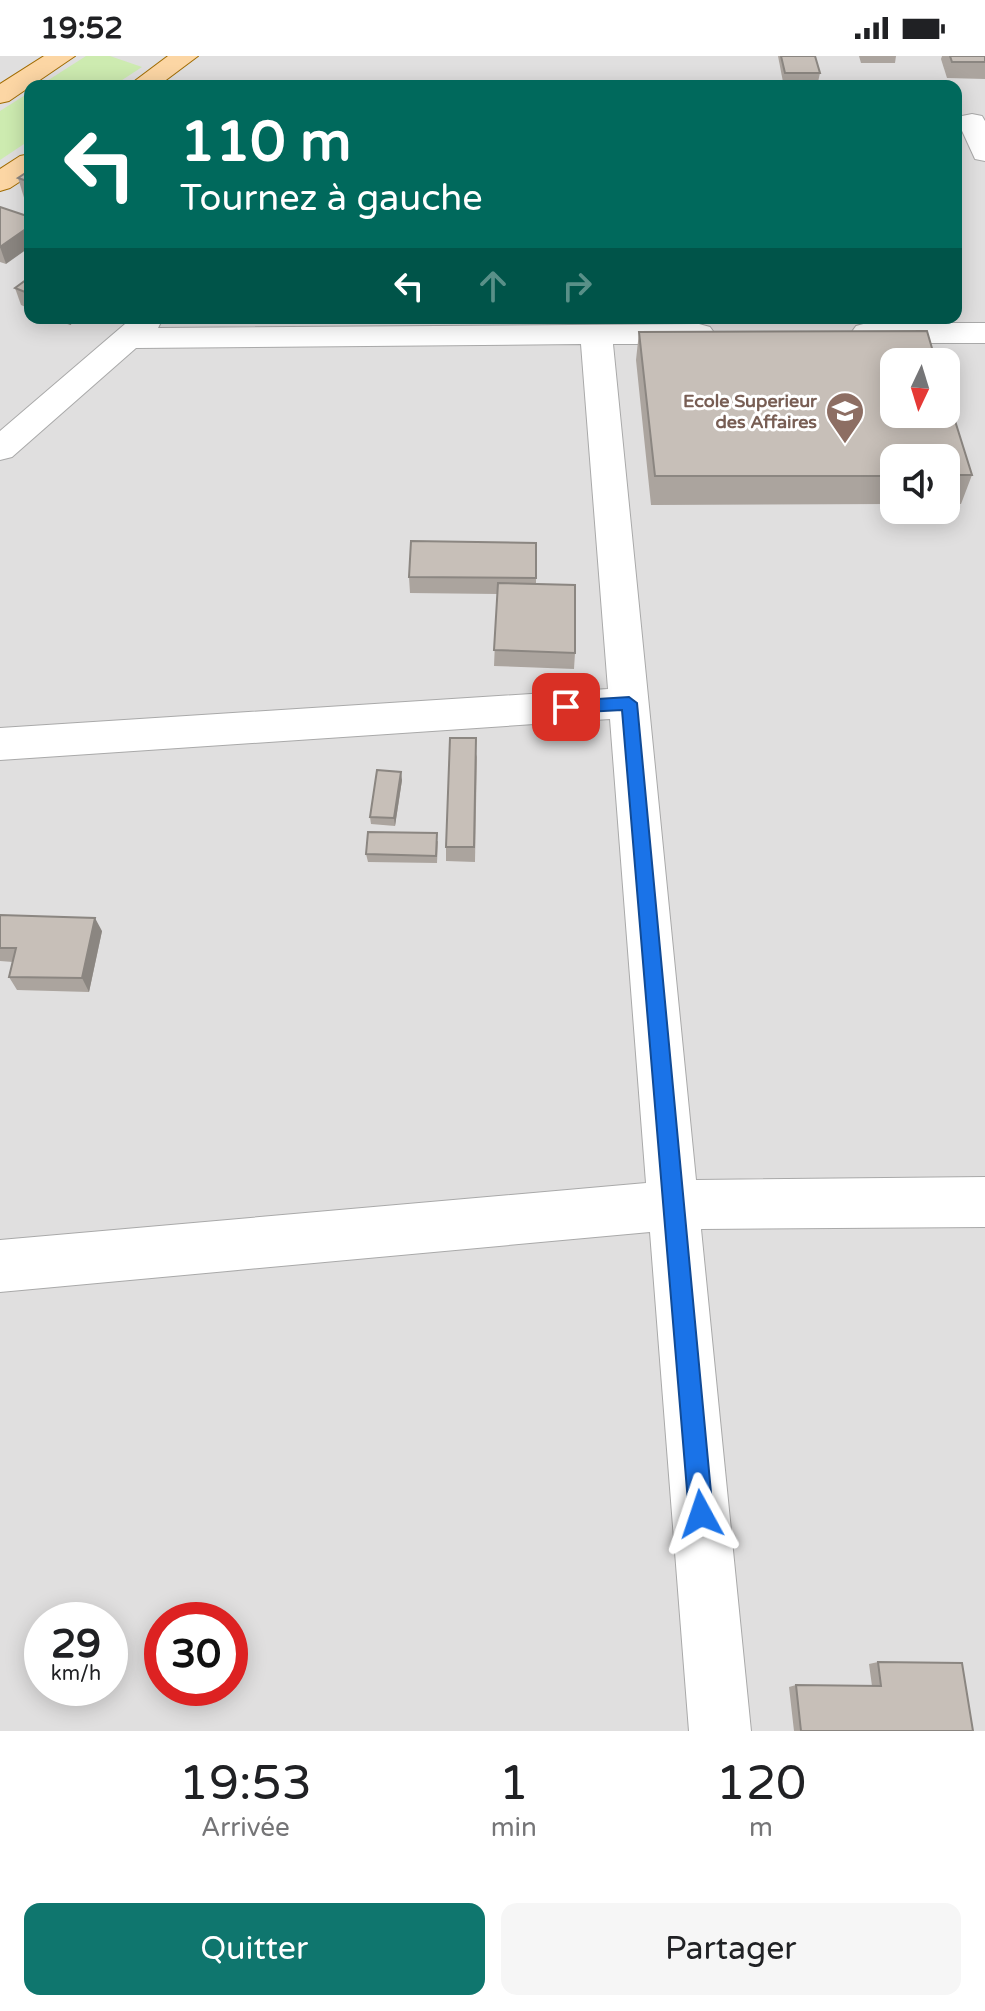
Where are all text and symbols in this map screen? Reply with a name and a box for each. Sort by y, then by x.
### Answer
text: 19:52 [40,10,123,47]
text: 110 m [180,109,351,176]
icon: left [48,112,152,216]
text: Tournez à gauche [180,177,483,220]
icon: left [387,264,431,308]
icon: ahead [471,264,515,308]
icon: right [555,264,599,308]
north arrow [880,348,960,428]
map controls [880,348,960,524]
place label: Ecole Superieur des Affaires [683,390,818,433]
school or university icon: Ecole Superieur des Affaires [824,390,866,445]
button: sound [880,444,960,524]
pin [532,673,600,741]
icon: arrive [544,685,588,729]
position arrow [659,1472,743,1556]
speed limit sign: 30 [144,1602,248,1706]
text: 29 [51,1620,101,1668]
text: km/h [51,1662,101,1686]
text: 19:53 [179,1755,312,1813]
text: 1 [499,1755,529,1813]
text: 120 [716,1755,806,1813]
text: Arrivée [201,1812,290,1843]
text: min [491,1812,537,1843]
text: m [749,1812,773,1843]
button: Quitter [24,1903,485,1995]
button: Partager [501,1903,961,1995]

